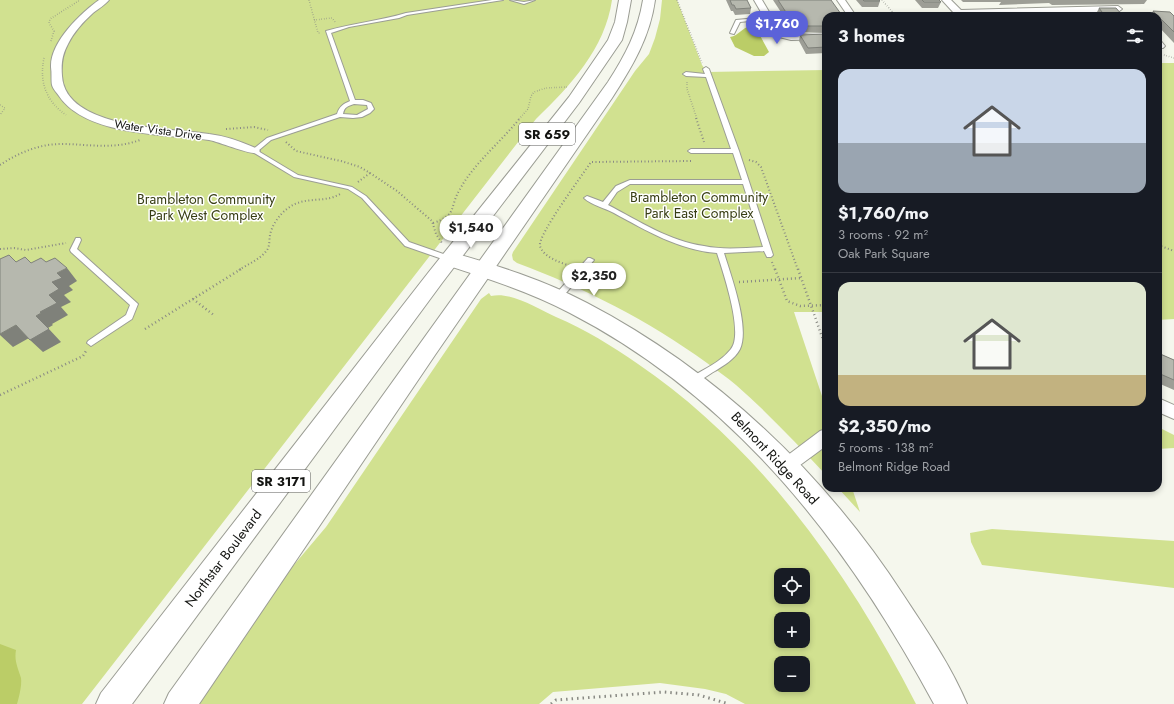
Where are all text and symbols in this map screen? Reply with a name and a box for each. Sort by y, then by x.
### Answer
pin: $1,760 [744,11,810,45]
text: $1,760 [755,14,799,33]
text: 3 homes [838,24,905,48]
icon: filters [1124,25,1146,47]
icon: home [956,95,1028,167]
street label: Water Vista Drive [113,115,203,145]
road number: SR 659 [519,123,575,145]
park label: Brambleton Community Park East Complex [630,187,769,223]
park label: Brambleton Community Park West Complex [137,189,276,225]
text: $1,760/mo [838,201,929,225]
pin: $1,540 [438,215,504,249]
text: $1,540 [449,218,493,237]
text: 3 rooms · 92 m² [838,225,928,244]
text: Oak Park Square [838,244,930,263]
pin: $2,350 [561,263,627,297]
text: $2,350 [571,266,617,285]
icon: home [956,308,1028,380]
street label: Belmont Ridge Road [727,407,823,509]
text: $2,350/mo [838,414,931,438]
text: 5 rooms · 138 m² [838,438,933,457]
text: Belmont Ridge Road [838,457,950,476]
road number: SR 3171 [252,470,310,492]
street label: Northstar Boulevard [180,505,266,611]
map controls [774,568,810,692]
button: locate [774,568,810,604]
button: + [774,612,810,648]
button: − [774,656,810,692]

